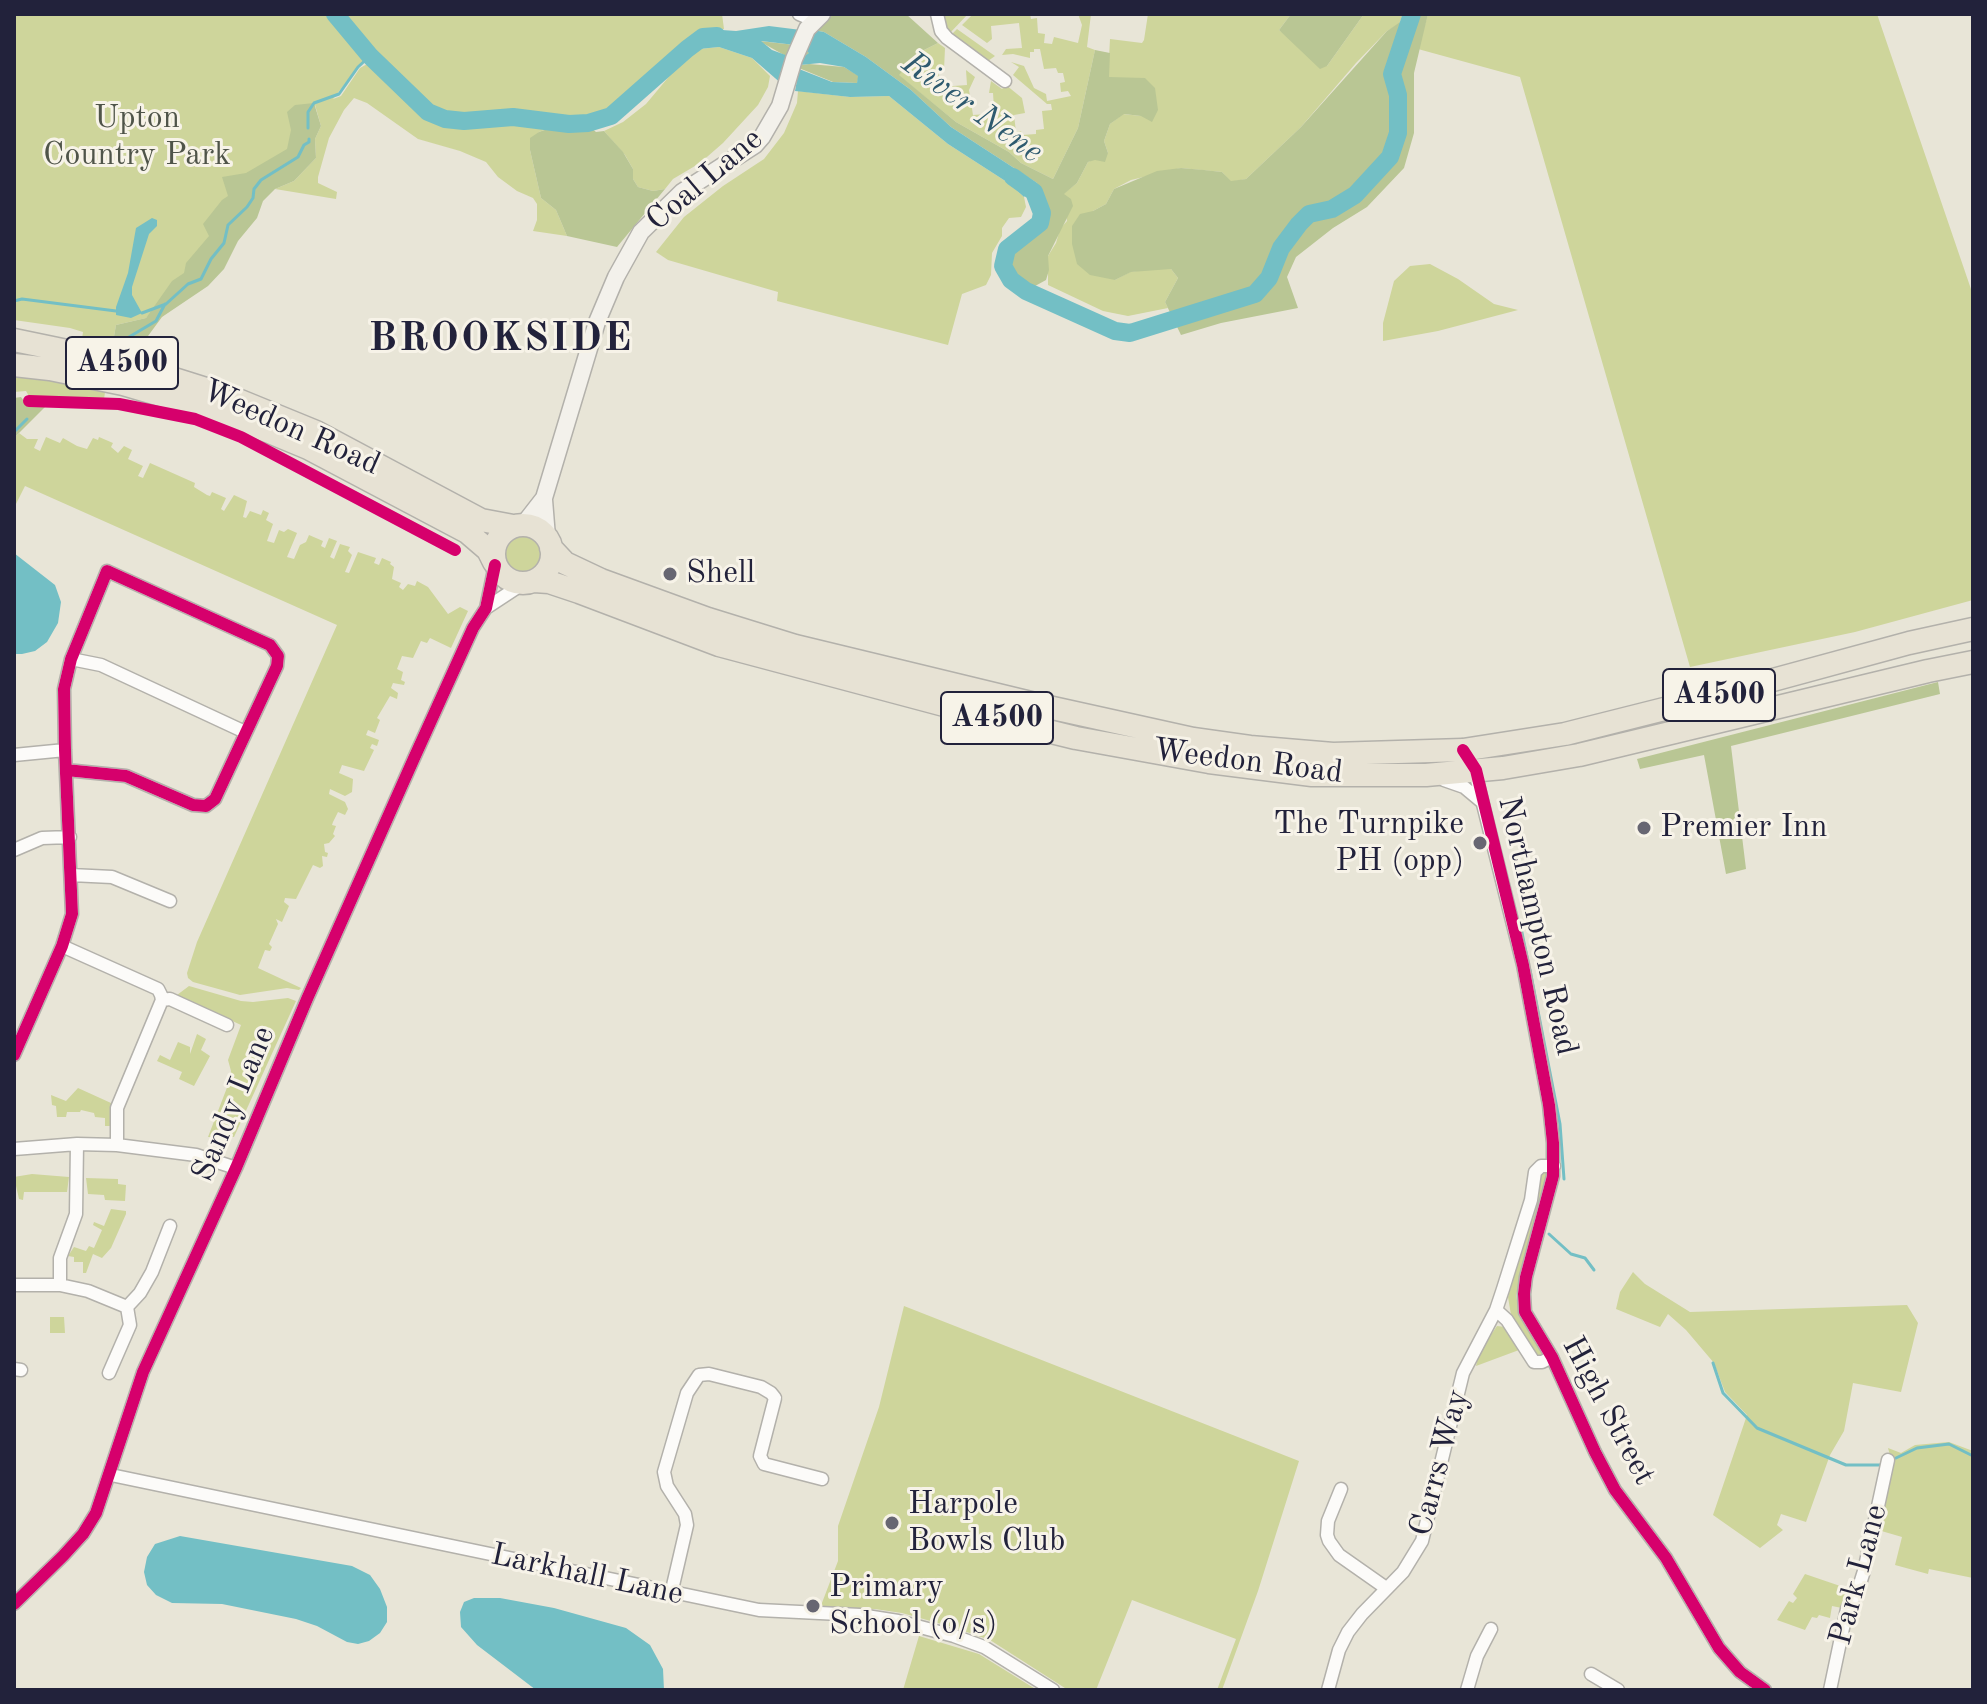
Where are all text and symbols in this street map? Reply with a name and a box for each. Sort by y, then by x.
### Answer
water label: River Nene [894,43,1050,173]
park label: Upton Country Park [43,100,231,175]
street label: Coal Lane [639,120,771,240]
district label: BROOKSIDE [369,316,633,364]
road number: A4500 [66,337,178,389]
street label: Weedon Road [196,372,386,484]
place label: Shell [686,555,755,593]
marker: Shell [661,565,679,583]
road number: A4500 [1663,669,1775,721]
road number: A4500 [941,692,1053,744]
street label: Weedon Road [1151,731,1345,793]
street label: Northampton Road [1489,793,1585,1059]
place label: The Turnpike PH (opp) [1273,806,1464,881]
place label: Premier Inn [1660,809,1828,847]
marker: Premier Inn [1635,819,1653,837]
marker: The Turnpike PH (opp) [1471,834,1489,852]
street label: Sandy Lane [184,1021,284,1187]
street label: High Street [1553,1330,1663,1492]
street label: Carrs Way [1402,1385,1478,1541]
place label: Harpole Bowls Club [908,1486,1065,1561]
street label: Park Lane [1822,1500,1896,1650]
marker: Harpole Bowls Club [883,1514,901,1532]
street label: Larkhall Lane [487,1536,687,1614]
place label: Primary School (o/s) [829,1569,997,1644]
marker: Primary School (o/s) [804,1597,822,1615]

